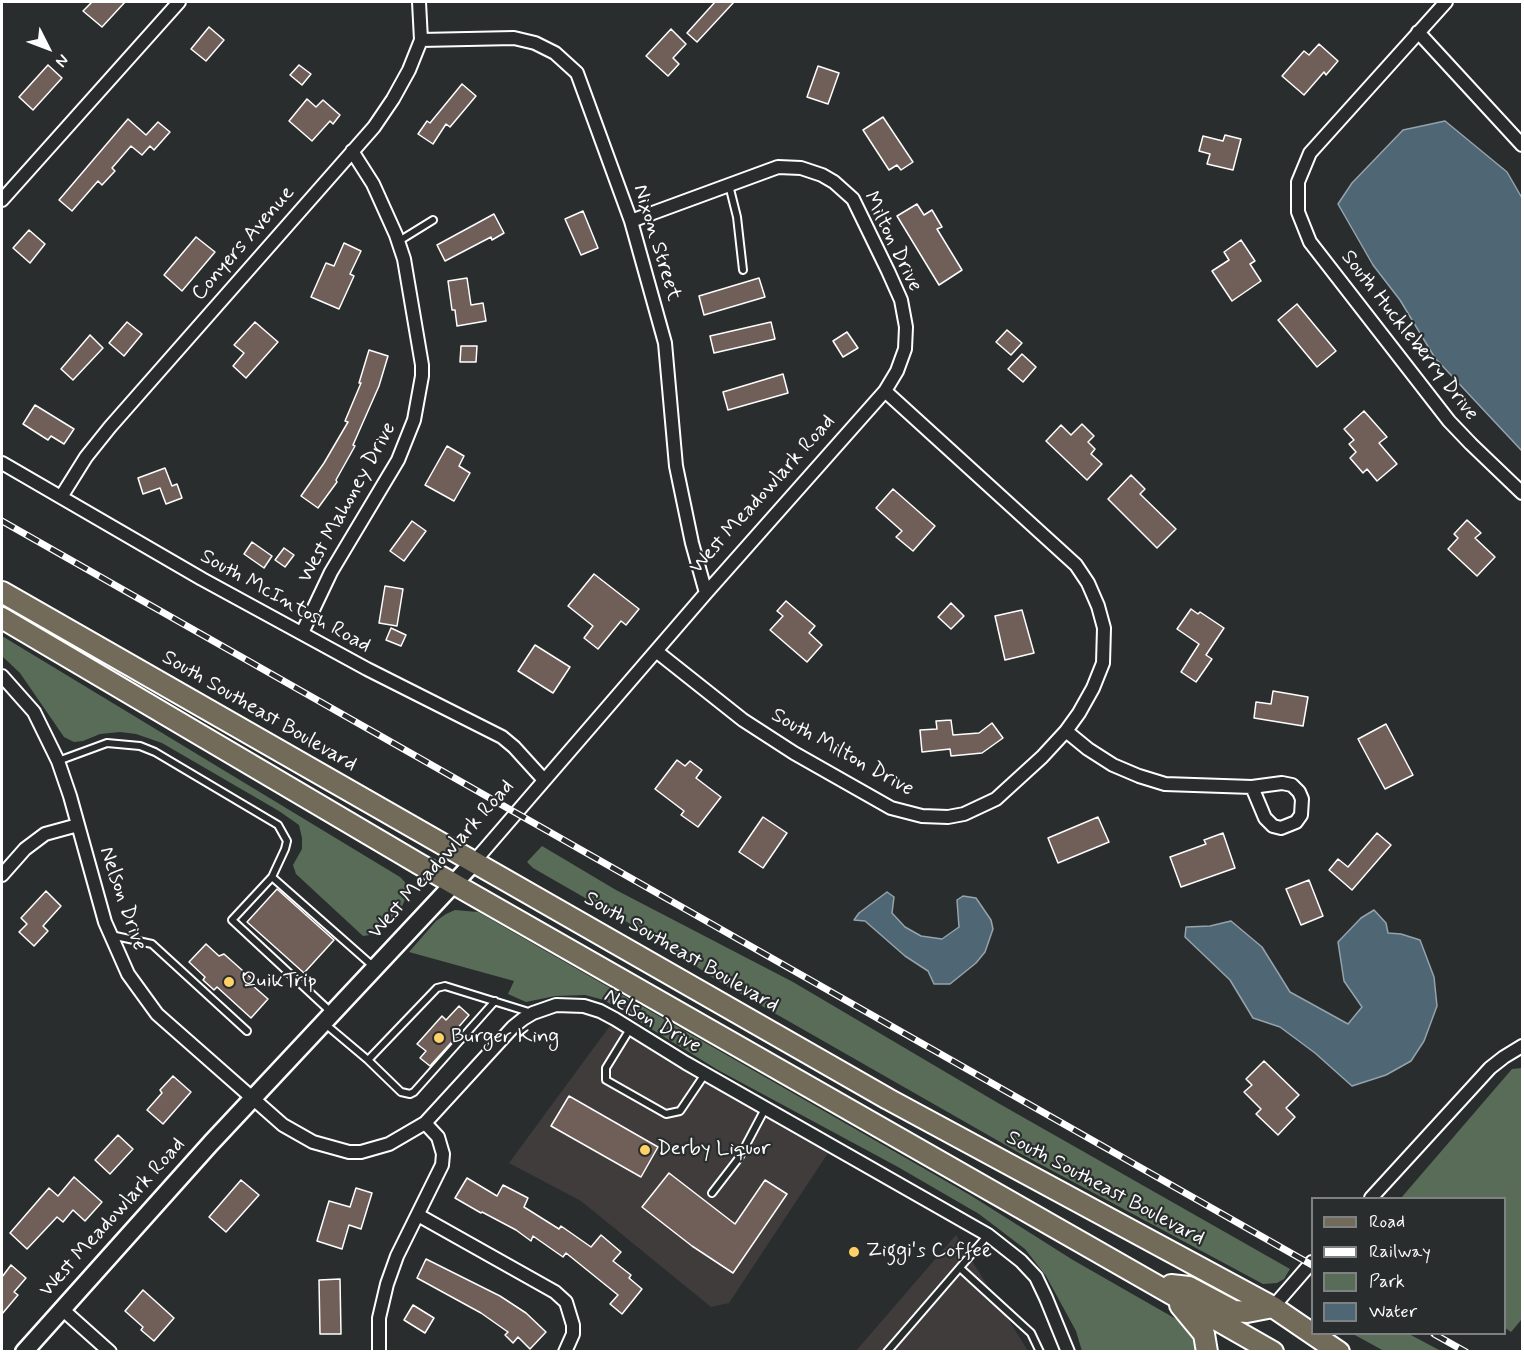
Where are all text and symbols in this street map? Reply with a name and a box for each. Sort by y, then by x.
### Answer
north arrow [18,18,78,78]
text: N [50,49,73,71]
street label: Conyers Avenue [187,181,301,307]
street label: Nixon Street [626,182,686,304]
street label: Milton Drive [857,188,927,296]
street label: South Huckleberry Drive [1335,246,1483,426]
street label: West Meadowlark Road [685,410,841,580]
street label: West Mahoney Drive [293,418,403,588]
street label: South McIntosh Road [195,545,375,659]
street label: South Southeast Boulevard [157,646,361,778]
street label: South Milton Drive [766,703,918,803]
street label: West Meadowlark Road [364,775,520,945]
street label: Nelson Drive [92,844,152,954]
street label: South Southeast Boulevard [579,887,783,1019]
place label: QuikTrip [241,969,317,995]
marker: QuikTrip [222,975,236,989]
street label: Nelson Drive [599,984,705,1060]
place label: Burger King [451,1025,559,1051]
marker: Burger King [432,1031,446,1045]
street label: South Southeast Boulevard [1001,1126,1209,1252]
street label: West Meadowlark Road [35,1133,191,1303]
place label: Derby Liquor [657,1137,771,1163]
marker: Derby Liquor [638,1143,652,1157]
legend [1311,1197,1506,1335]
text: Road [1369,1210,1405,1234]
place label: Ziggi's Coffee [866,1239,992,1265]
text: Railway [1369,1240,1431,1264]
marker: Ziggi's Coffee [847,1245,861,1259]
text: Park [1369,1270,1405,1294]
text: Water [1369,1300,1417,1324]

